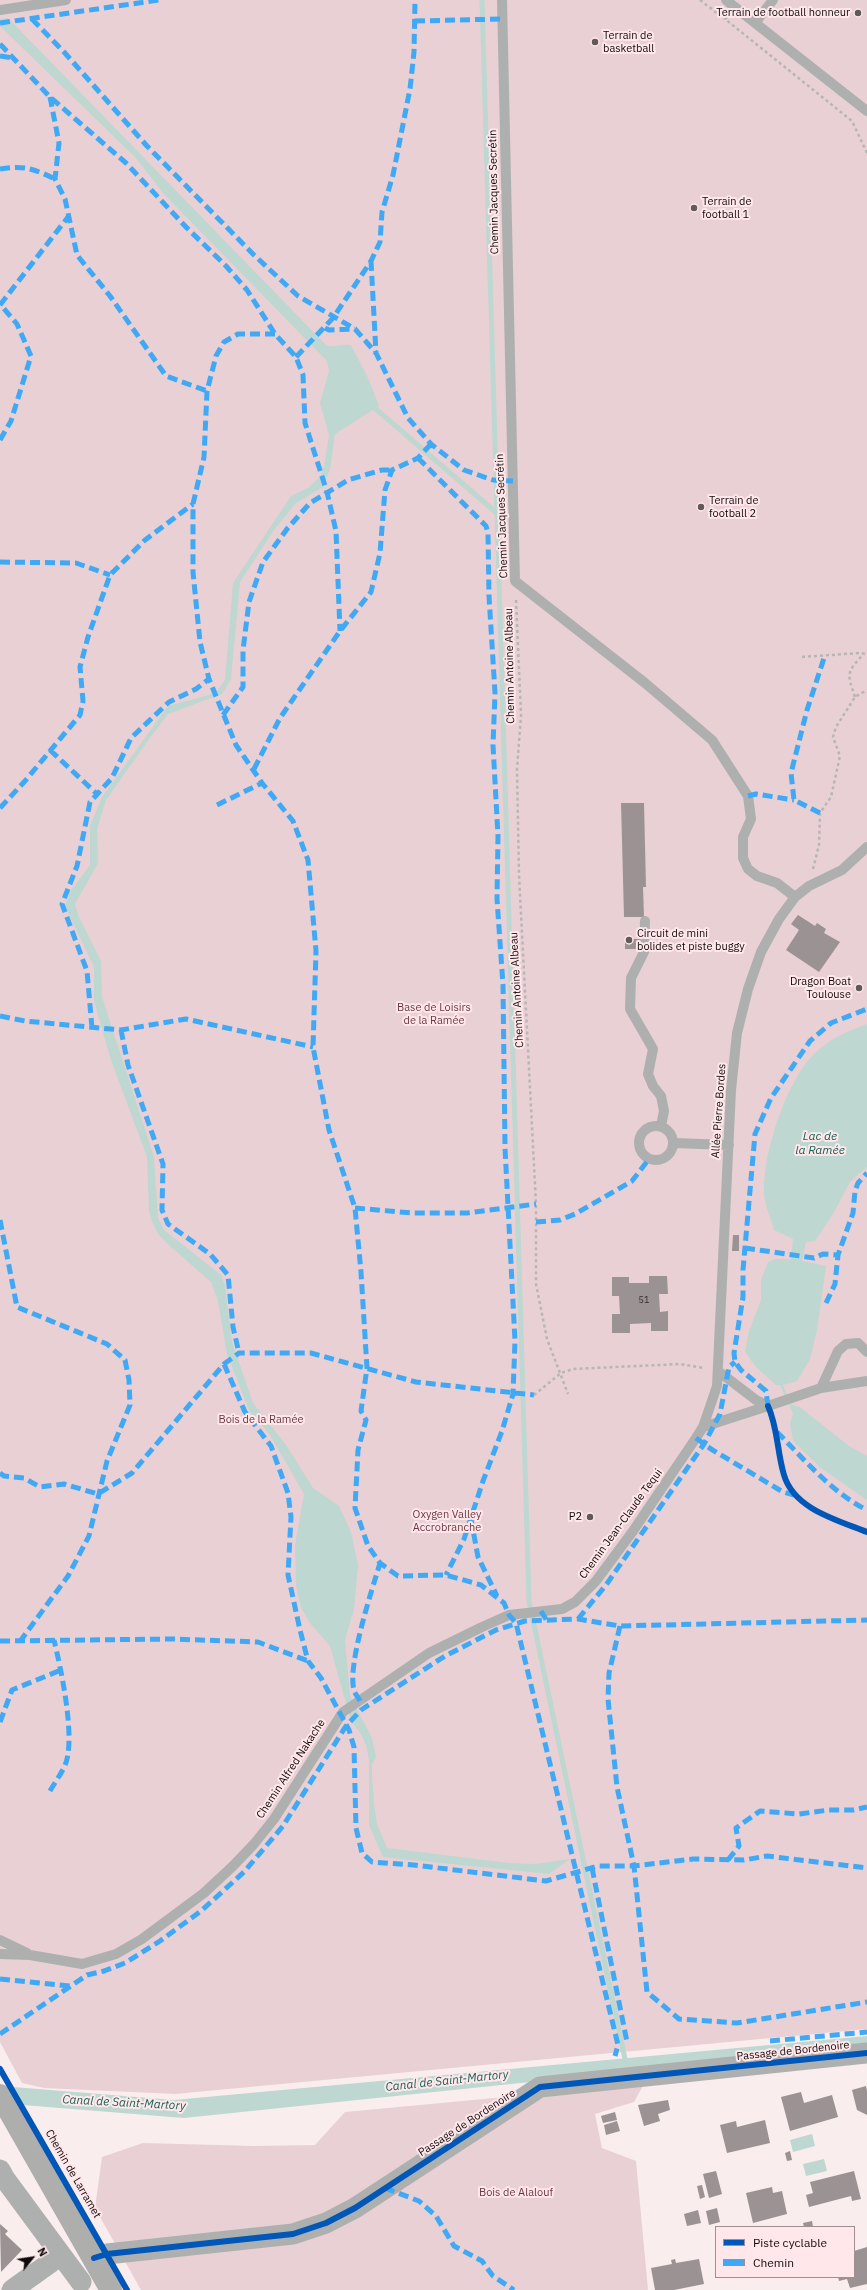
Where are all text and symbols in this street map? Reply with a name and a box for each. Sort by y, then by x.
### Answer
place label: Terrain de football honneur [716,6,850,20]
marker: Terrain de football honneur [853,8,863,18]
place label: Terrain de basketball [603,29,654,55]
marker: Terrain de basketball [590,37,600,47]
street label: Chemin Jacques Secrétin [486,130,502,254]
place label: Terrain de football 1 [702,195,752,221]
marker: Terrain de football 1 [689,203,699,213]
street label: Chemin Jacques Secrétin [493,453,511,579]
place label: Terrain de football 2 [709,494,759,520]
marker: Terrain de football 2 [696,502,706,512]
street label: Chemin Antoine Albeau [502,608,518,724]
place label: Circuit de mini bolides et piste buggy [637,927,745,953]
street label: Chemin Antoine Albeau [507,932,527,1048]
marker: Circuit de mini bolides et piste buggy [624,935,634,945]
place label: Dragon Boat Toulouse [790,975,851,1001]
marker: Dragon Boat Toulouse [854,983,864,993]
park label: Base de Loisirs de la Ramée [397,1001,471,1027]
street label: Allée Pierre Bordes [709,1063,729,1159]
water label: Lac de la Ramée [795,1130,845,1158]
house number: 51 [639,1295,649,1305]
park label: Bois de la Ramée [218,1413,304,1427]
street label: Chemin Jean-Claude Tequi [577,1466,665,1582]
park label: Oxygen Valley Accrobranche [413,1508,481,1534]
place label: P2 [569,1510,582,1524]
marker: P2 [585,1512,595,1522]
street label: Chemin Alfred Nakache [254,1717,328,1821]
street label: Passage de Bordenoire [736,2039,850,2063]
water label: Canal de Saint-Martory [385,2067,509,2095]
street label: Passage de Bordenoire [416,2087,518,2159]
water label: Canal de Saint-Martory [62,2093,186,2113]
street label: Chemin de Larramet [42,2127,104,2221]
park label: Bois de Alalouf [479,2186,553,2200]
legend [715,2226,855,2278]
text: Piste cyclable [753,2235,827,2250]
north arrow [12,2238,52,2278]
text: N [34,2245,50,2259]
text: Chemin [753,2255,794,2270]

